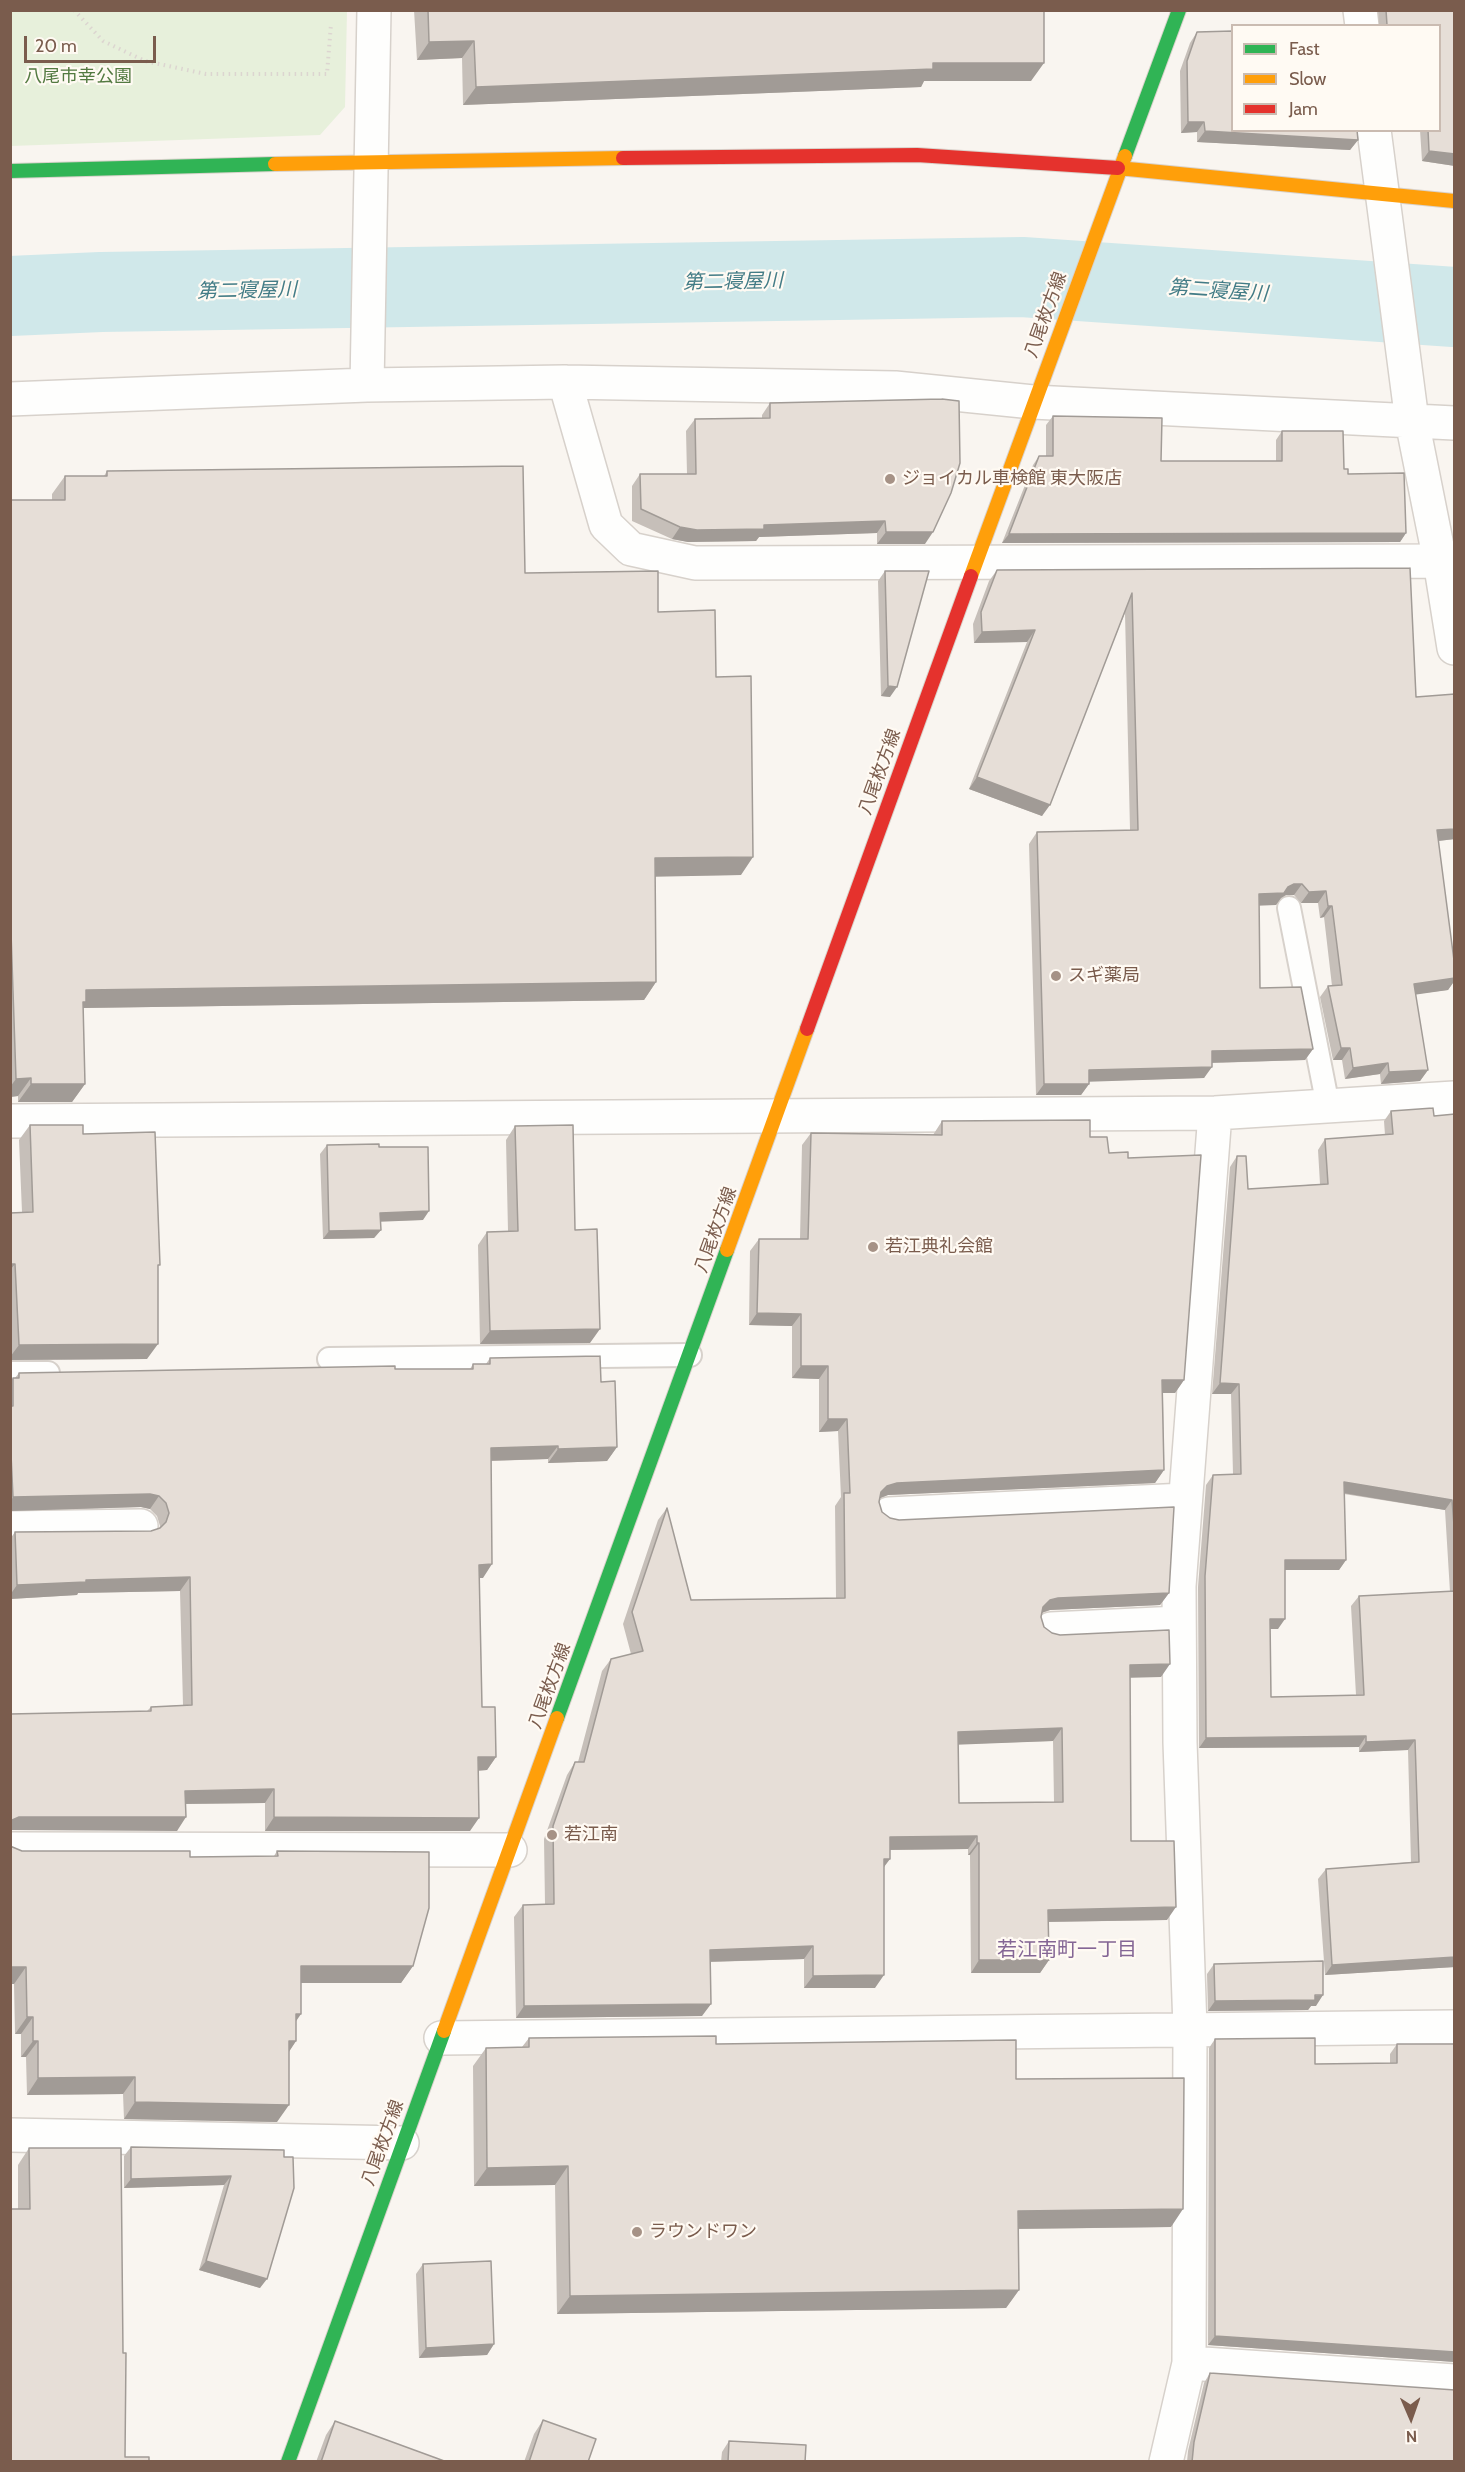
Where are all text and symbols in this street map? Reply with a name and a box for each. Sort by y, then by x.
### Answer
scale bar [27,24,159,62]
legend [1231,24,1441,132]
text: 20 m [35,35,77,57]
text: Fast [1289,38,1320,60]
park label: 八尾市幸公園 [24,66,132,88]
text: Slow [1289,68,1326,90]
text: Jam [1289,98,1318,120]
water label: 第二寝屋川 [683,269,783,295]
street label: 八尾枚方線 [1020,269,1072,361]
water label: 第二寝屋川 [1167,276,1269,306]
water label: 第二寝屋川 [197,278,297,304]
place label: ジョイカル車検館 東大阪店 [902,468,1122,490]
marker: ジョイカル車検館 東大阪店 [883,472,897,486]
street label: 八尾枚方線 [854,726,906,818]
place label: スギ薬局 [1068,965,1140,987]
marker: スギ薬局 [1049,969,1063,983]
street label: 八尾枚方線 [690,1184,742,1276]
place label: 若江典礼会館 [885,1236,993,1258]
marker: 若江典礼会館 [866,1240,880,1254]
street label: 八尾枚方線 [524,1640,576,1732]
place label: 若江南 [564,1824,618,1846]
marker: 若江南 [545,1828,559,1842]
district label: 若江南町一丁目 [997,1938,1137,1962]
street label: 八尾枚方線 [357,2097,409,2189]
place label: ラウンドワン [649,2221,757,2243]
marker: ラウンドワン [630,2225,644,2239]
north arrow [1381,2388,1441,2448]
text: N [1406,2427,1418,2446]

